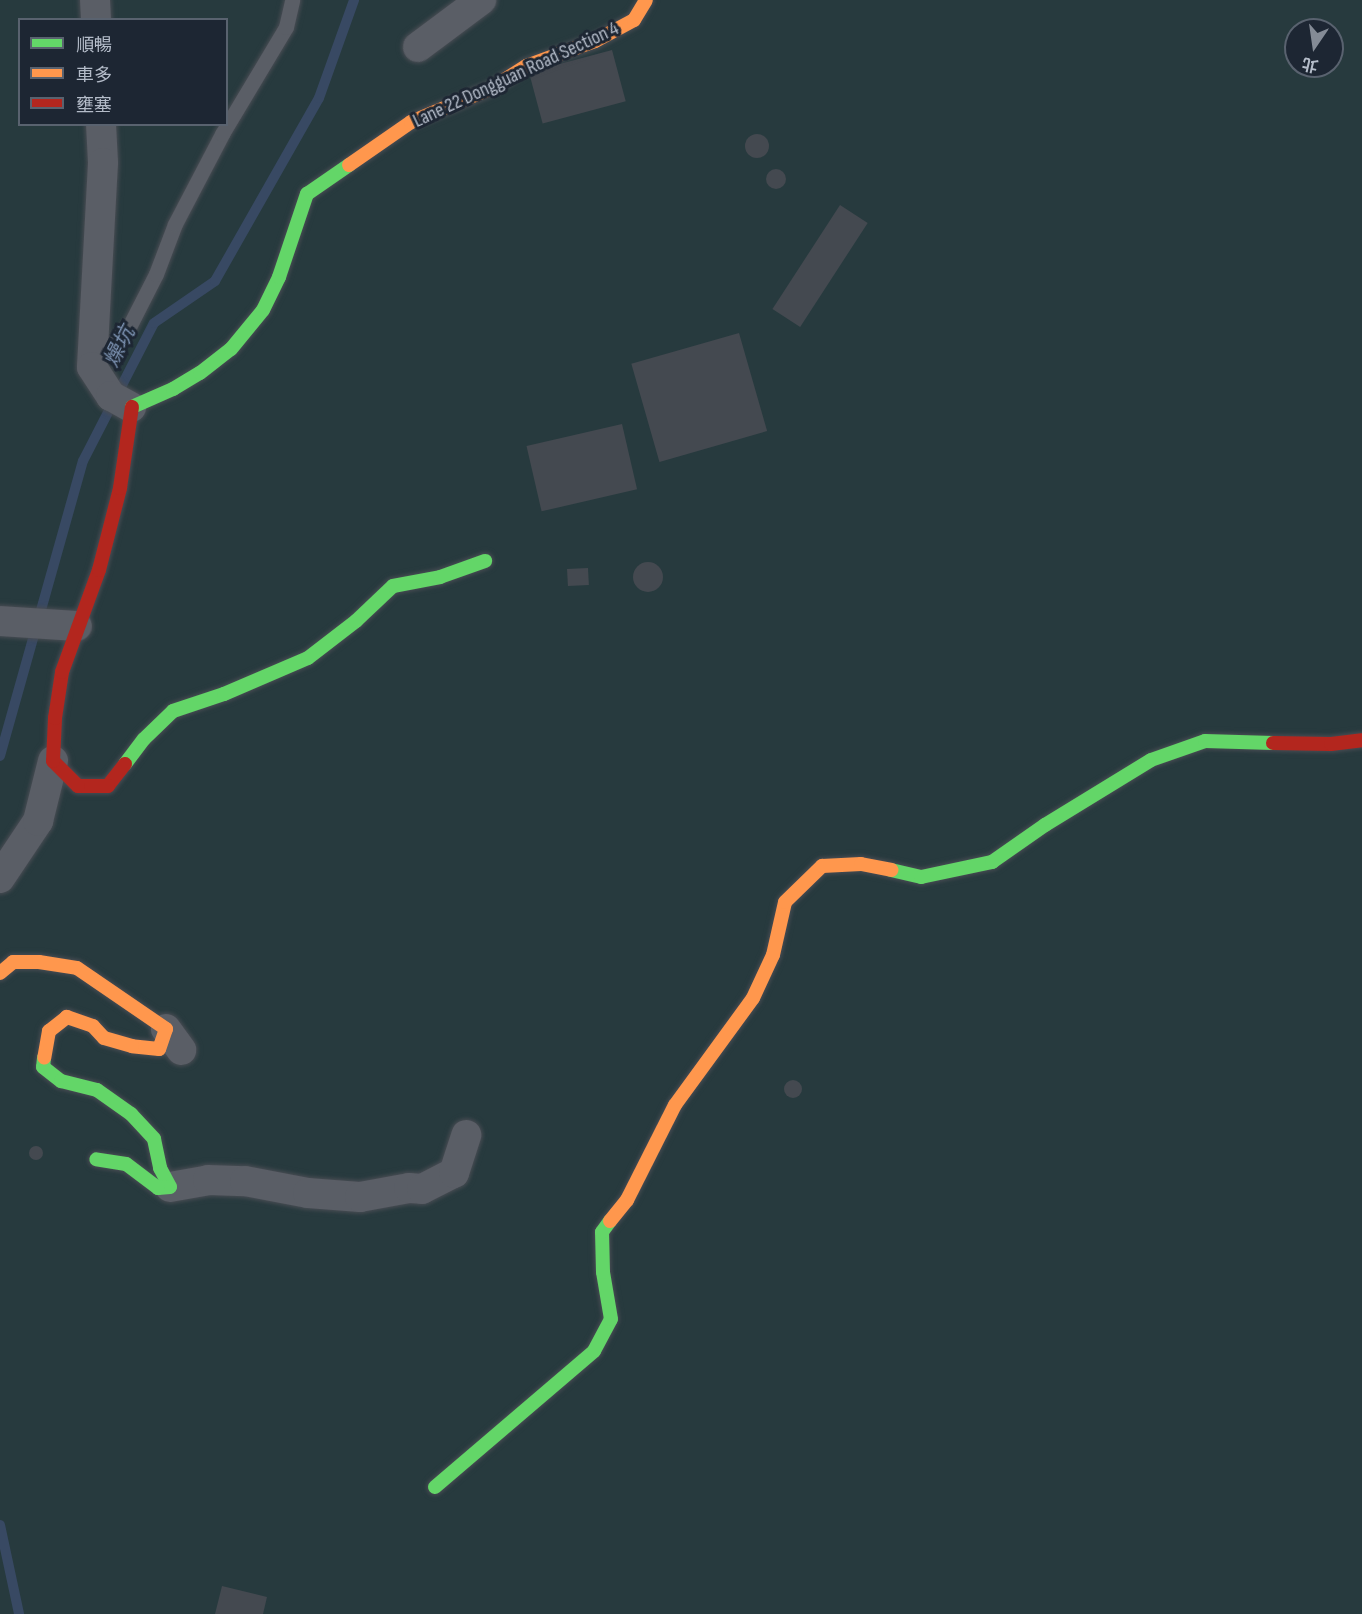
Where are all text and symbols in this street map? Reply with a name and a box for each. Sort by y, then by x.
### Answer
street label: Lane 22 Dongguan Road Section 4 [409,17,623,133]
legend [18,18,228,126]
north arrow [1284,18,1344,78]
text: 順暢 [76,35,112,56]
text: 北 [1300,53,1320,75]
text: 車多 [76,65,112,86]
text: 壅塞 [76,95,112,116]
water label: 燥坑 [99,323,141,371]

